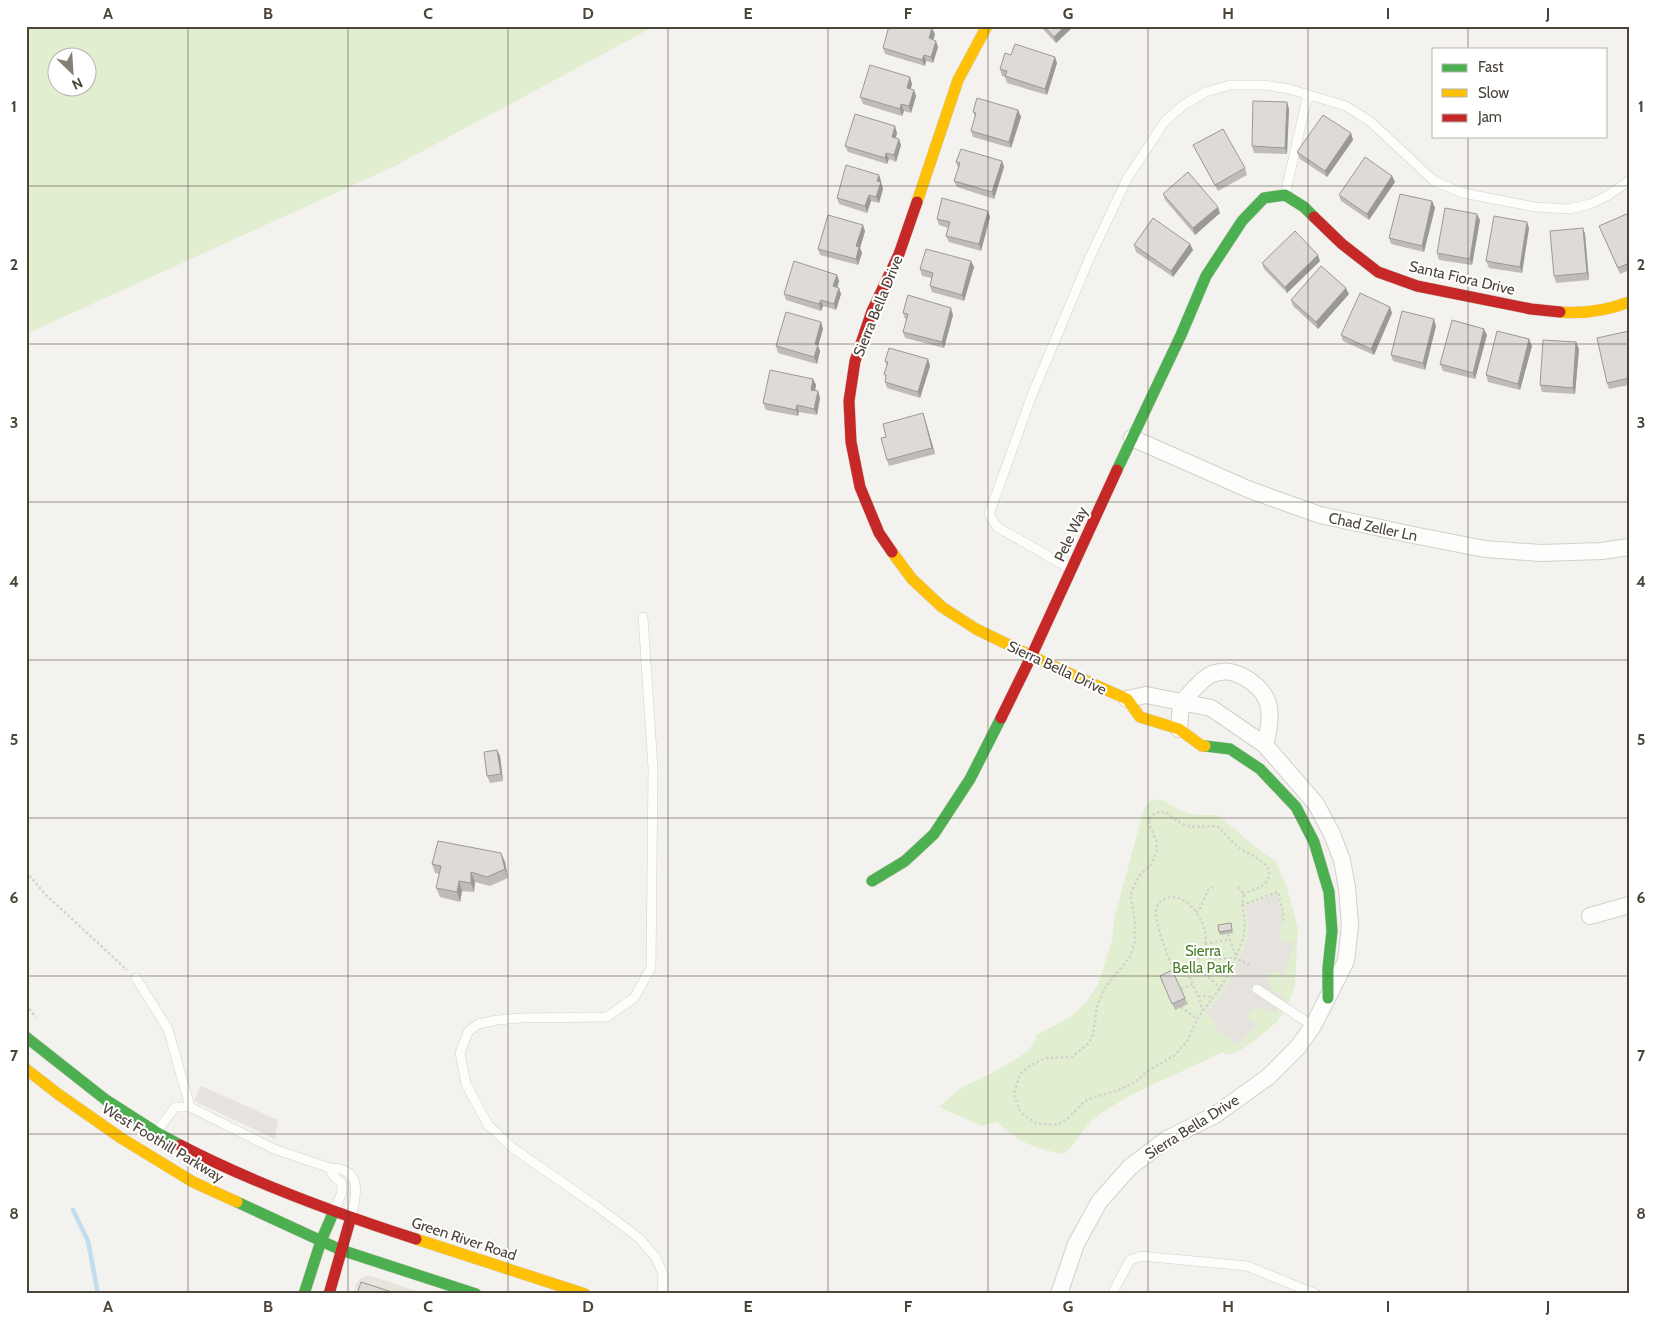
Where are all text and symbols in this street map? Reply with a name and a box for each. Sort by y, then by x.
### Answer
text: A [103,4,113,23]
text: B [263,4,273,23]
text: C [423,4,433,23]
text: D [582,4,594,23]
text: E [743,4,753,23]
text: F [904,4,913,23]
text: G [1063,4,1073,23]
text: H [1222,4,1234,23]
text: I [1386,4,1390,23]
text: J [1545,4,1550,23]
north arrow [48,48,98,98]
legend [1432,48,1608,138]
text: Fast [1478,58,1503,76]
text: N [69,74,86,94]
text: Slow [1478,84,1509,102]
text: 1 [11,97,17,116]
text: 1 [1638,97,1644,116]
text: Jam [1477,108,1502,126]
street label: Sierra Bella Drive [850,253,907,359]
text: 2 [10,255,18,274]
text: 2 [1637,255,1645,274]
street label: Santa Fiora Drive [1407,257,1517,299]
text: 3 [10,413,18,432]
text: 3 [1637,413,1645,432]
street label: Pele Way [1050,503,1092,564]
street label: Chad Zeller Ln [1327,509,1419,545]
text: 4 [9,572,19,591]
text: 4 [1636,572,1646,591]
street label: Sierra Bella Drive [1005,637,1110,699]
text: 5 [10,730,18,749]
text: 5 [1637,730,1645,749]
text: 6 [10,888,19,907]
text: 6 [1637,888,1646,907]
park label: Sierra Bella Park [1172,942,1234,977]
text: 7 [10,1046,19,1065]
text: 7 [1637,1046,1646,1065]
street label: Sierra Bella Drive [1142,1091,1243,1163]
street label: West Foothill Parkway [99,1100,227,1187]
text: 8 [9,1204,19,1223]
text: 8 [1636,1204,1646,1223]
street label: Green River Road [409,1214,519,1264]
text: A [103,1297,113,1316]
text: B [263,1297,273,1316]
text: C [423,1297,433,1316]
text: D [582,1297,594,1316]
text: E [743,1297,753,1316]
text: F [904,1297,913,1316]
text: G [1063,1297,1073,1316]
text: H [1222,1297,1234,1316]
text: I [1386,1297,1390,1316]
text: J [1545,1297,1550,1316]

